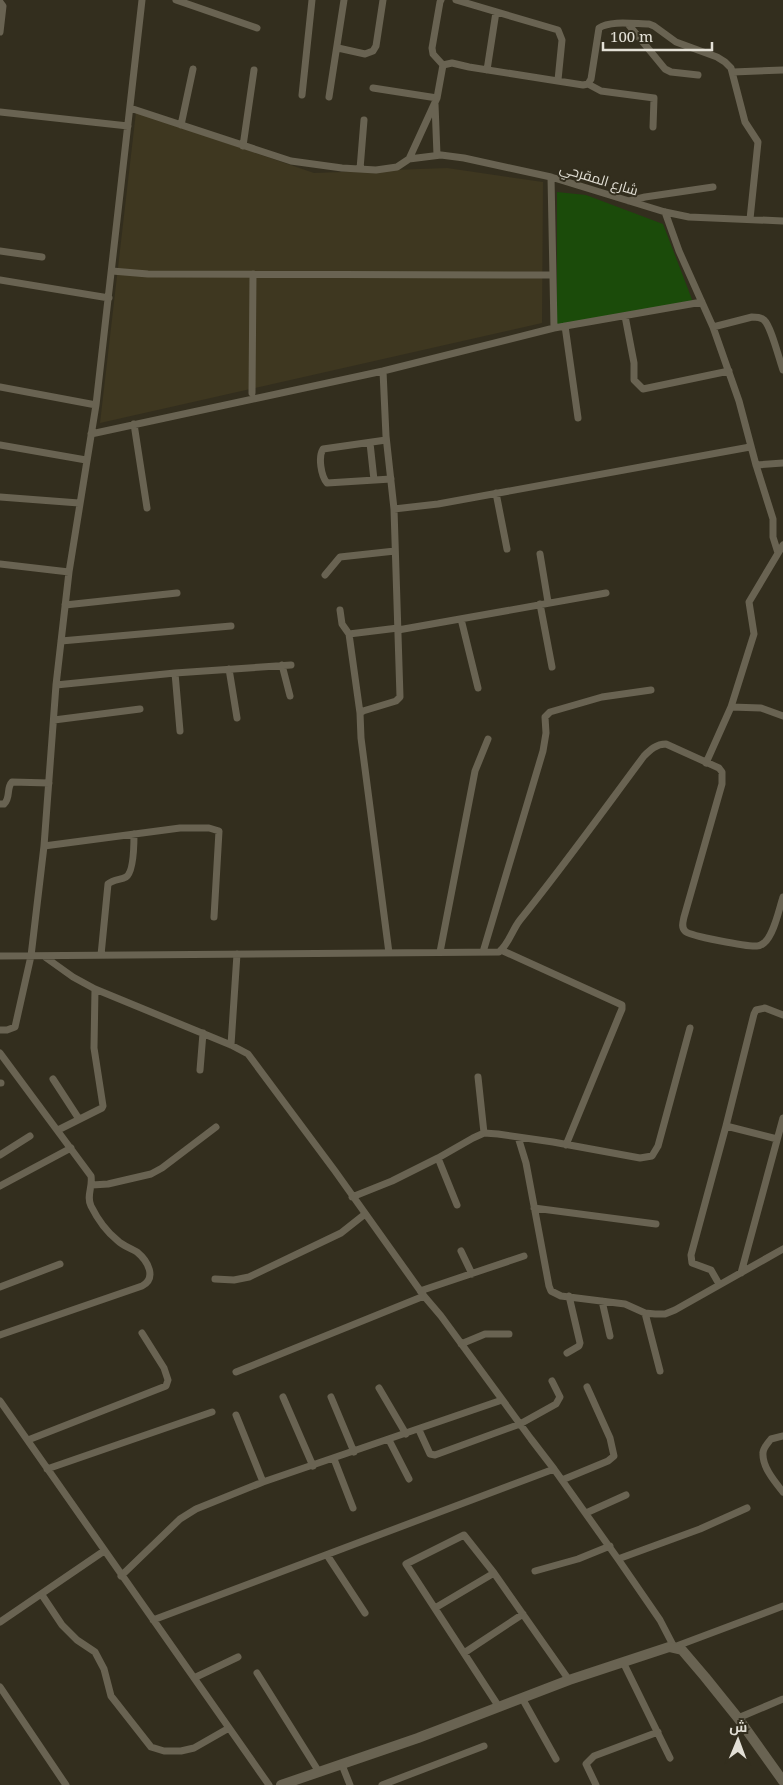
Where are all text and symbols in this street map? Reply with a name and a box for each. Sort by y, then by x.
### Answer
scale bar [603,20,712,52]
text: 100 m [610,26,653,46]
street label: شارع المقرحي [557,158,641,202]
north arrow [713,1715,763,1765]
text: ش [729,1717,747,1736]

